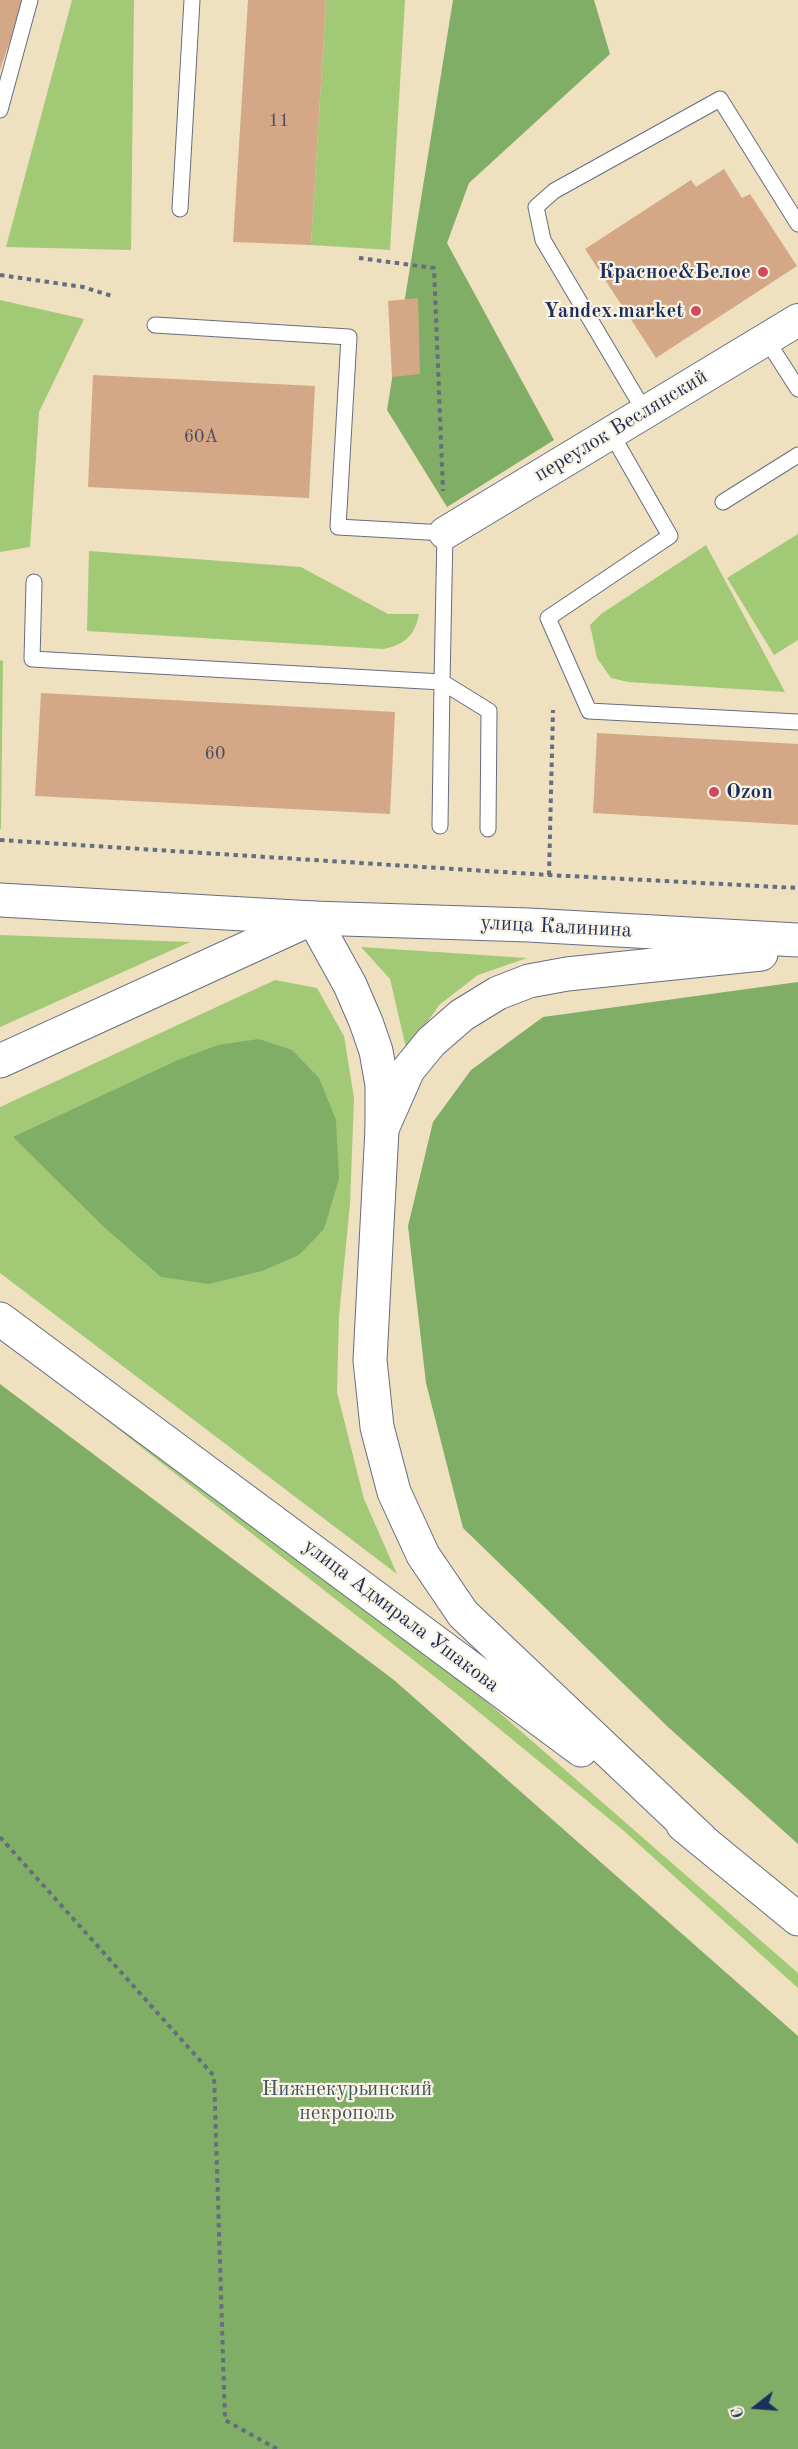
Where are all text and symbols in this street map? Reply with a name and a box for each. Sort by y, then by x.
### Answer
house number: 11 [269,110,289,132]
place label: Красное&Белое [598,259,751,285]
marker: Красное&Белое [756,265,770,279]
place label: Yandex.market [544,298,684,324]
marker: Yandex.market [689,304,703,318]
street label: переулок Веслянский [530,364,712,488]
house number: 60А [184,426,218,448]
house number: 60 [205,743,225,765]
place label: Ozon [726,779,773,805]
marker: Ozon [707,785,721,799]
street label: улица Калинина [480,910,632,944]
street label: улица Адмирала Ушакова [298,1534,504,1698]
park label: Нижнекурьинский некрополь [262,2076,432,2126]
north arrow [726,2377,786,2437]
text: С [730,2405,748,2420]

